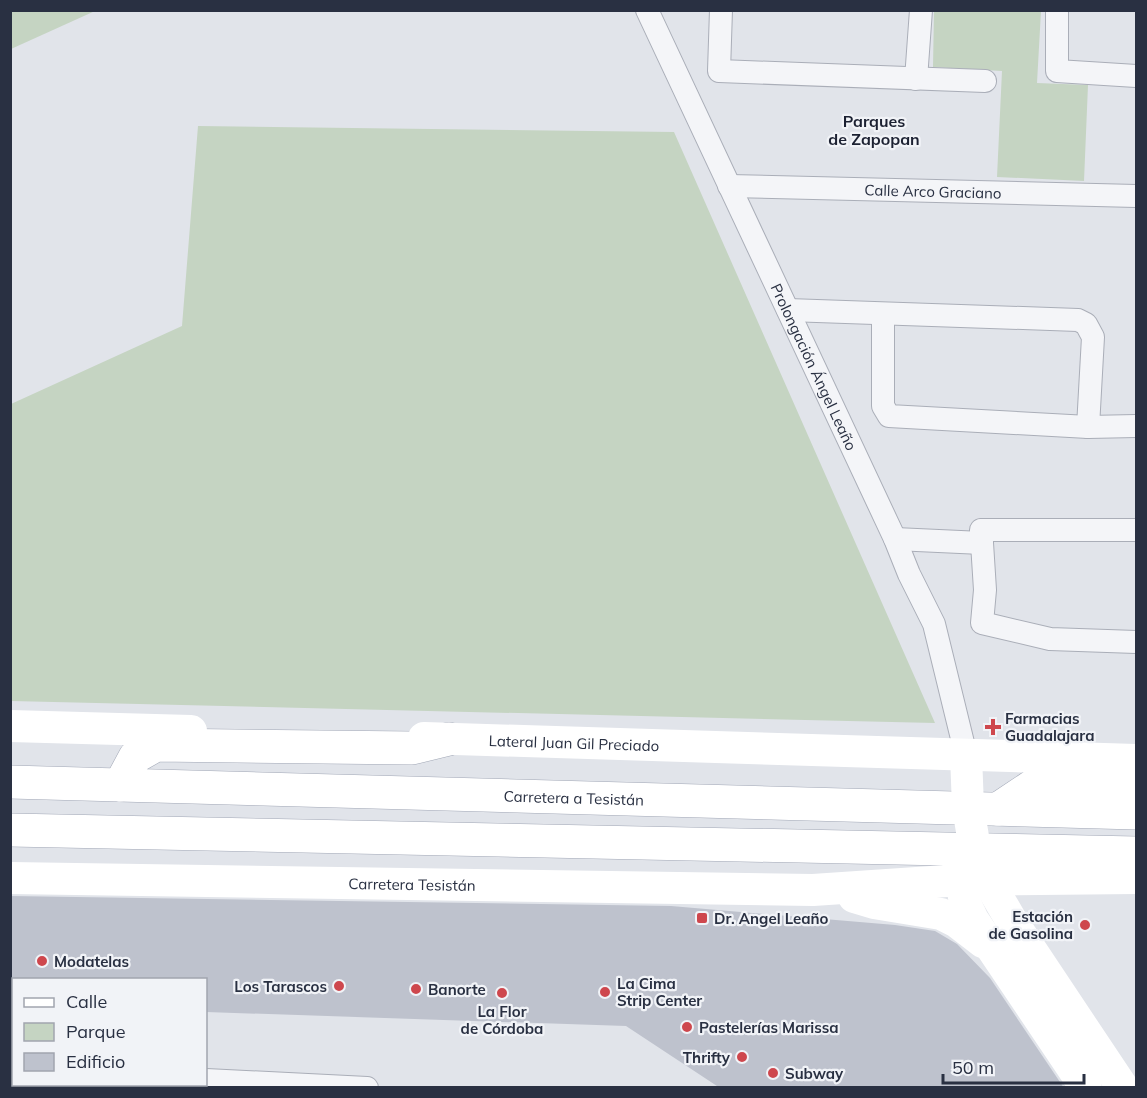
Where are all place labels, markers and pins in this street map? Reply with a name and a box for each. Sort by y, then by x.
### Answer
place label: Farmacias Guadalajara [1005,709,1095,745]
marker: Farmacias Guadalajara [986,720,1000,734]
place label: Estación de Gasolina [988,907,1073,943]
place label: Dr. Angel Leaño [714,909,829,928]
marker: Dr. Angel Leaño [695,911,709,925]
marker: Estación de Gasolina [1078,918,1092,932]
place label: Modatelas [54,952,129,971]
marker: Modatelas [35,954,49,968]
place label: La Cima Strip Center [617,974,702,1010]
place label: Los Tarascos [234,977,327,996]
marker: Los Tarascos [332,979,346,993]
place label: Banorte [428,980,486,999]
marker: Banorte [409,982,423,996]
marker: La Cima Strip Center [598,985,612,999]
marker: La Flor de Córdoba [495,986,509,1000]
place label: La Flor de Córdoba [461,1002,543,1038]
place label: Pastelerías Marissa [699,1018,839,1037]
marker: Pastelerías Marissa [680,1020,694,1034]
place label: Thrifty [683,1048,731,1067]
marker: Thrifty [735,1050,749,1064]
place label: Subway [785,1064,844,1083]
marker: Subway [766,1066,780,1080]

